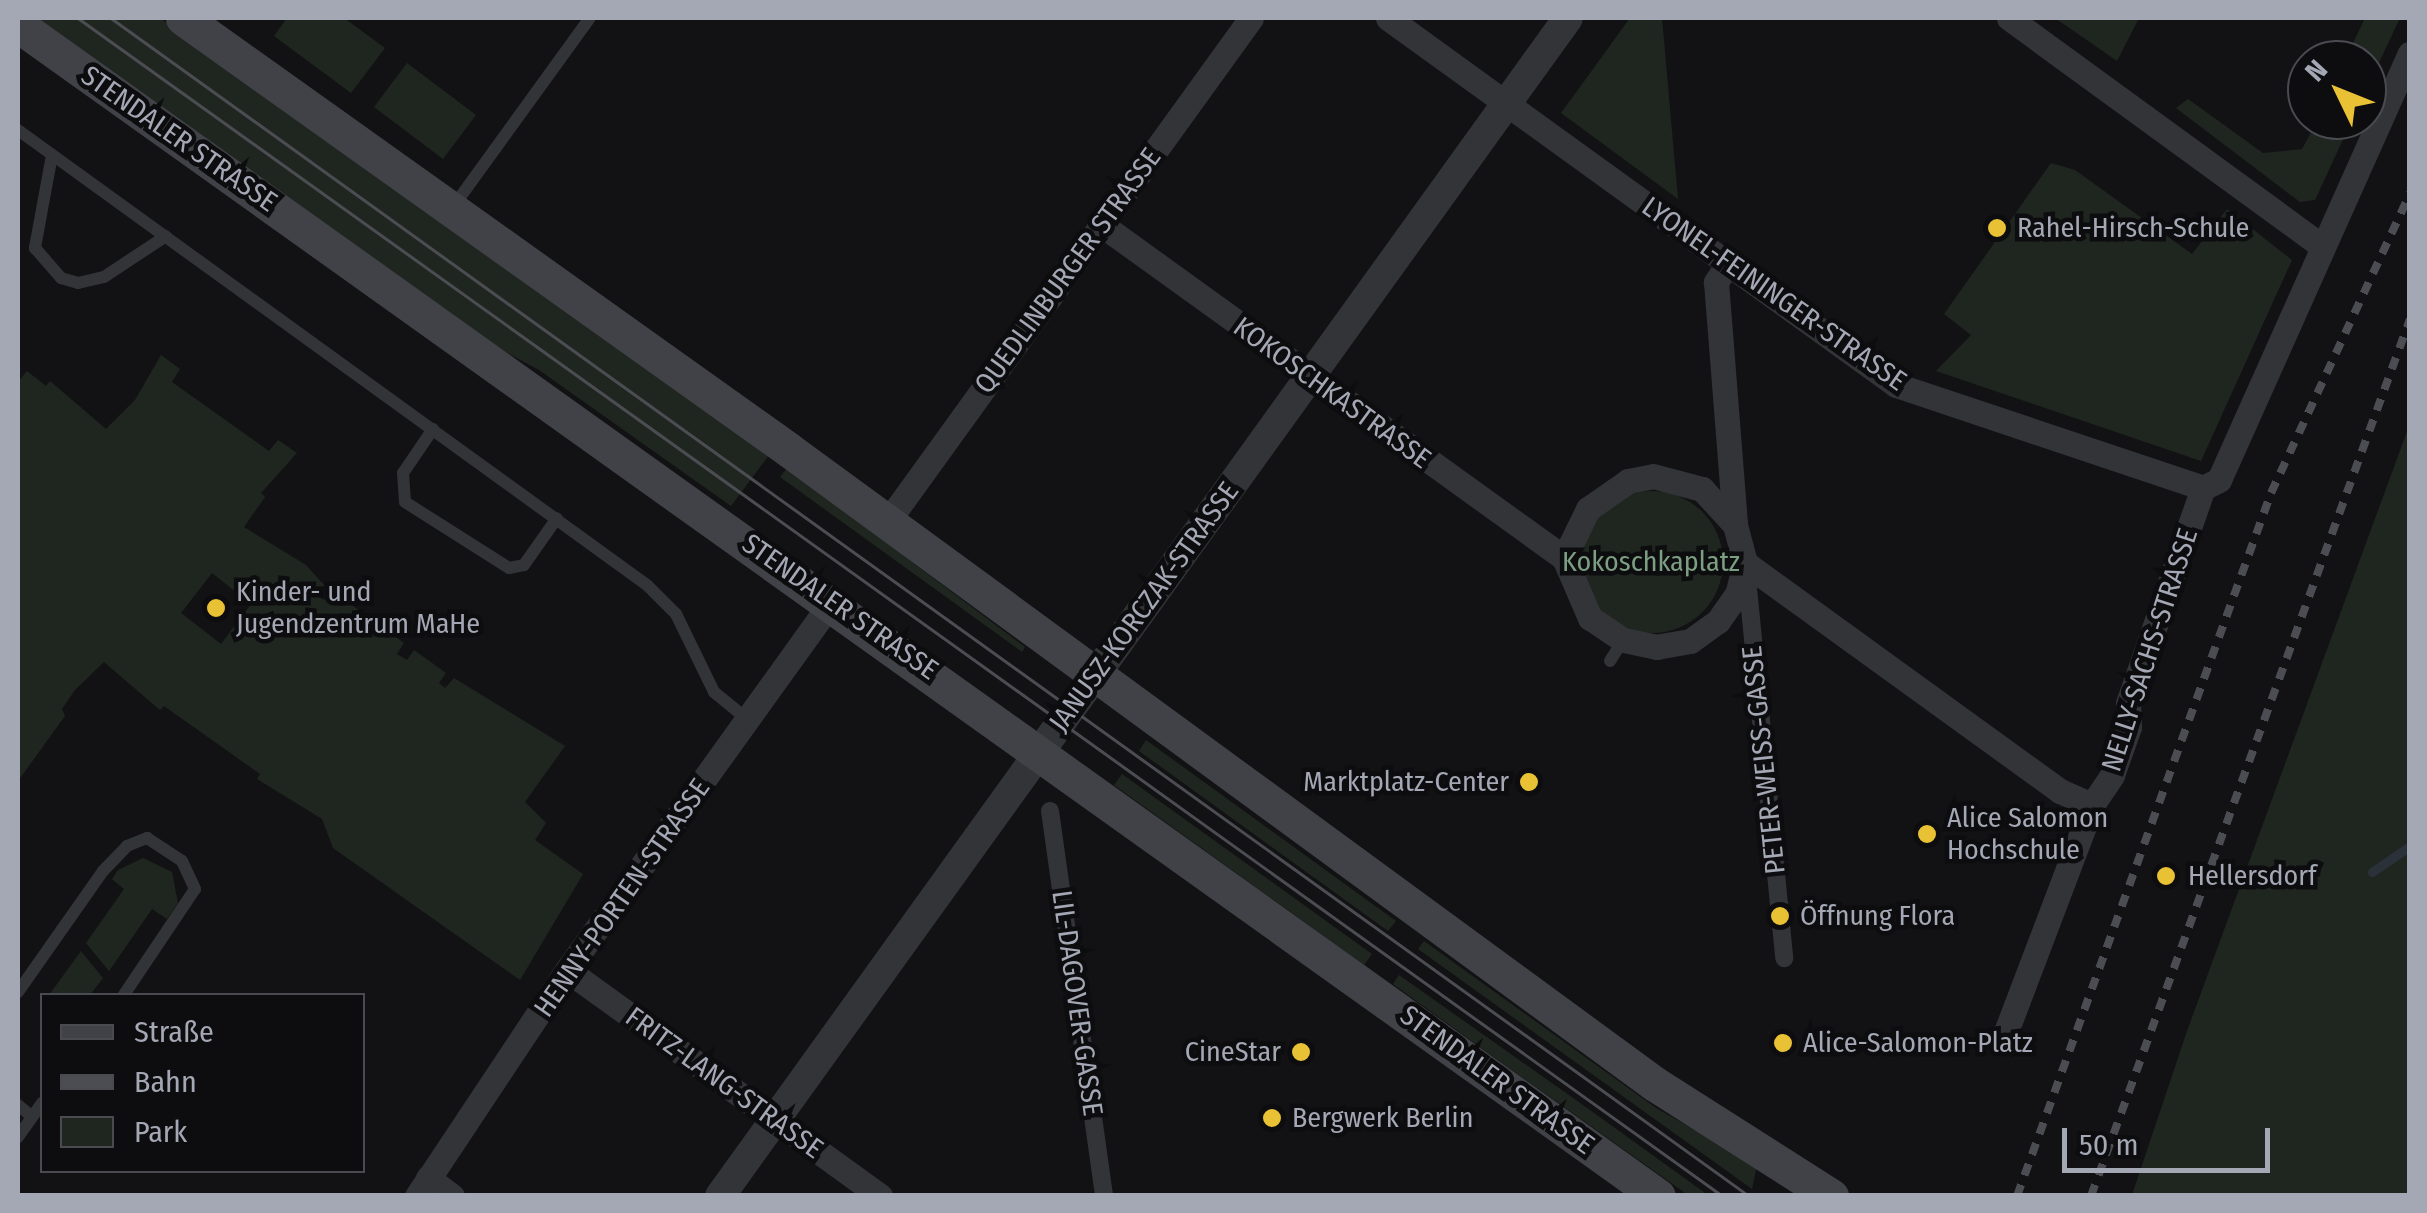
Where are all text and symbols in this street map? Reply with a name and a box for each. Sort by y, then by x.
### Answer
north arrow [2287,40,2387,140]
text: N [2298,53,2334,88]
street label: STENDALER STRASSE [75,59,283,219]
street label: QUEDLINBURGER STRASSE [968,142,1168,400]
street label: LYONEL-FEININGER-STRASSE [1636,190,1912,398]
place label: Rahel-Hirsch-Schule [2017,211,2249,245]
marker: Rahel-Hirsch-Schule [1986,217,2008,239]
street label: KOKOSCHKASTRASSE [1227,310,1437,476]
street label: JANUSZ-KORCZAK-STRASSE [1042,476,1246,738]
street label: NELLY-SACHS-STRASSE [2095,524,2205,776]
street label: STENDALER STRASSE [736,527,944,687]
park label: Kokoschkaplatz [1562,545,1740,579]
place label: Kinder- und Jugendzentrum MaHe [236,575,480,641]
marker: Kinder- und Jugendzentrum MaHe [205,597,227,619]
street label: PETER-WEISS-GASSE [1735,644,1793,876]
place label: Marktplatz-Center [1303,765,1509,799]
marker: Marktplatz-Center [1518,771,1540,793]
street label: HENNY-PORTEN-STRASSE [527,773,717,1023]
place label: Alice Salomon Hochschule [1947,801,2108,867]
marker: Alice Salomon Hochschule [1916,823,1938,845]
place label: Hellersdorf [2188,859,2317,893]
marker: Hellersdorf [2153,863,2179,889]
street label: LIL-DAGOVER-GASSE [1045,888,1109,1118]
place label: Öffnung Flora [1800,899,1955,933]
marker: Öffnung Flora [1769,905,1791,927]
legend [40,993,365,1173]
street label: STENDALER STRASSE [1394,998,1600,1162]
street label: FRITZ-LANG-STRASSE [619,1000,829,1166]
text: Straße [134,1014,214,1050]
place label: Alice-Salomon-Platz [1803,1026,2033,1060]
marker: Alice-Salomon-Platz [1772,1032,1794,1054]
place label: CineStar [1185,1035,1281,1069]
marker: CineStar [1290,1041,1312,1063]
text: Bahn [134,1064,197,1100]
place label: Bergwerk Berlin [1292,1101,1473,1135]
marker: Bergwerk Berlin [1261,1107,1283,1129]
scale bar [2067,1108,2274,1170]
text: Park [134,1114,187,1150]
text: 50 m [2079,1127,2139,1163]

